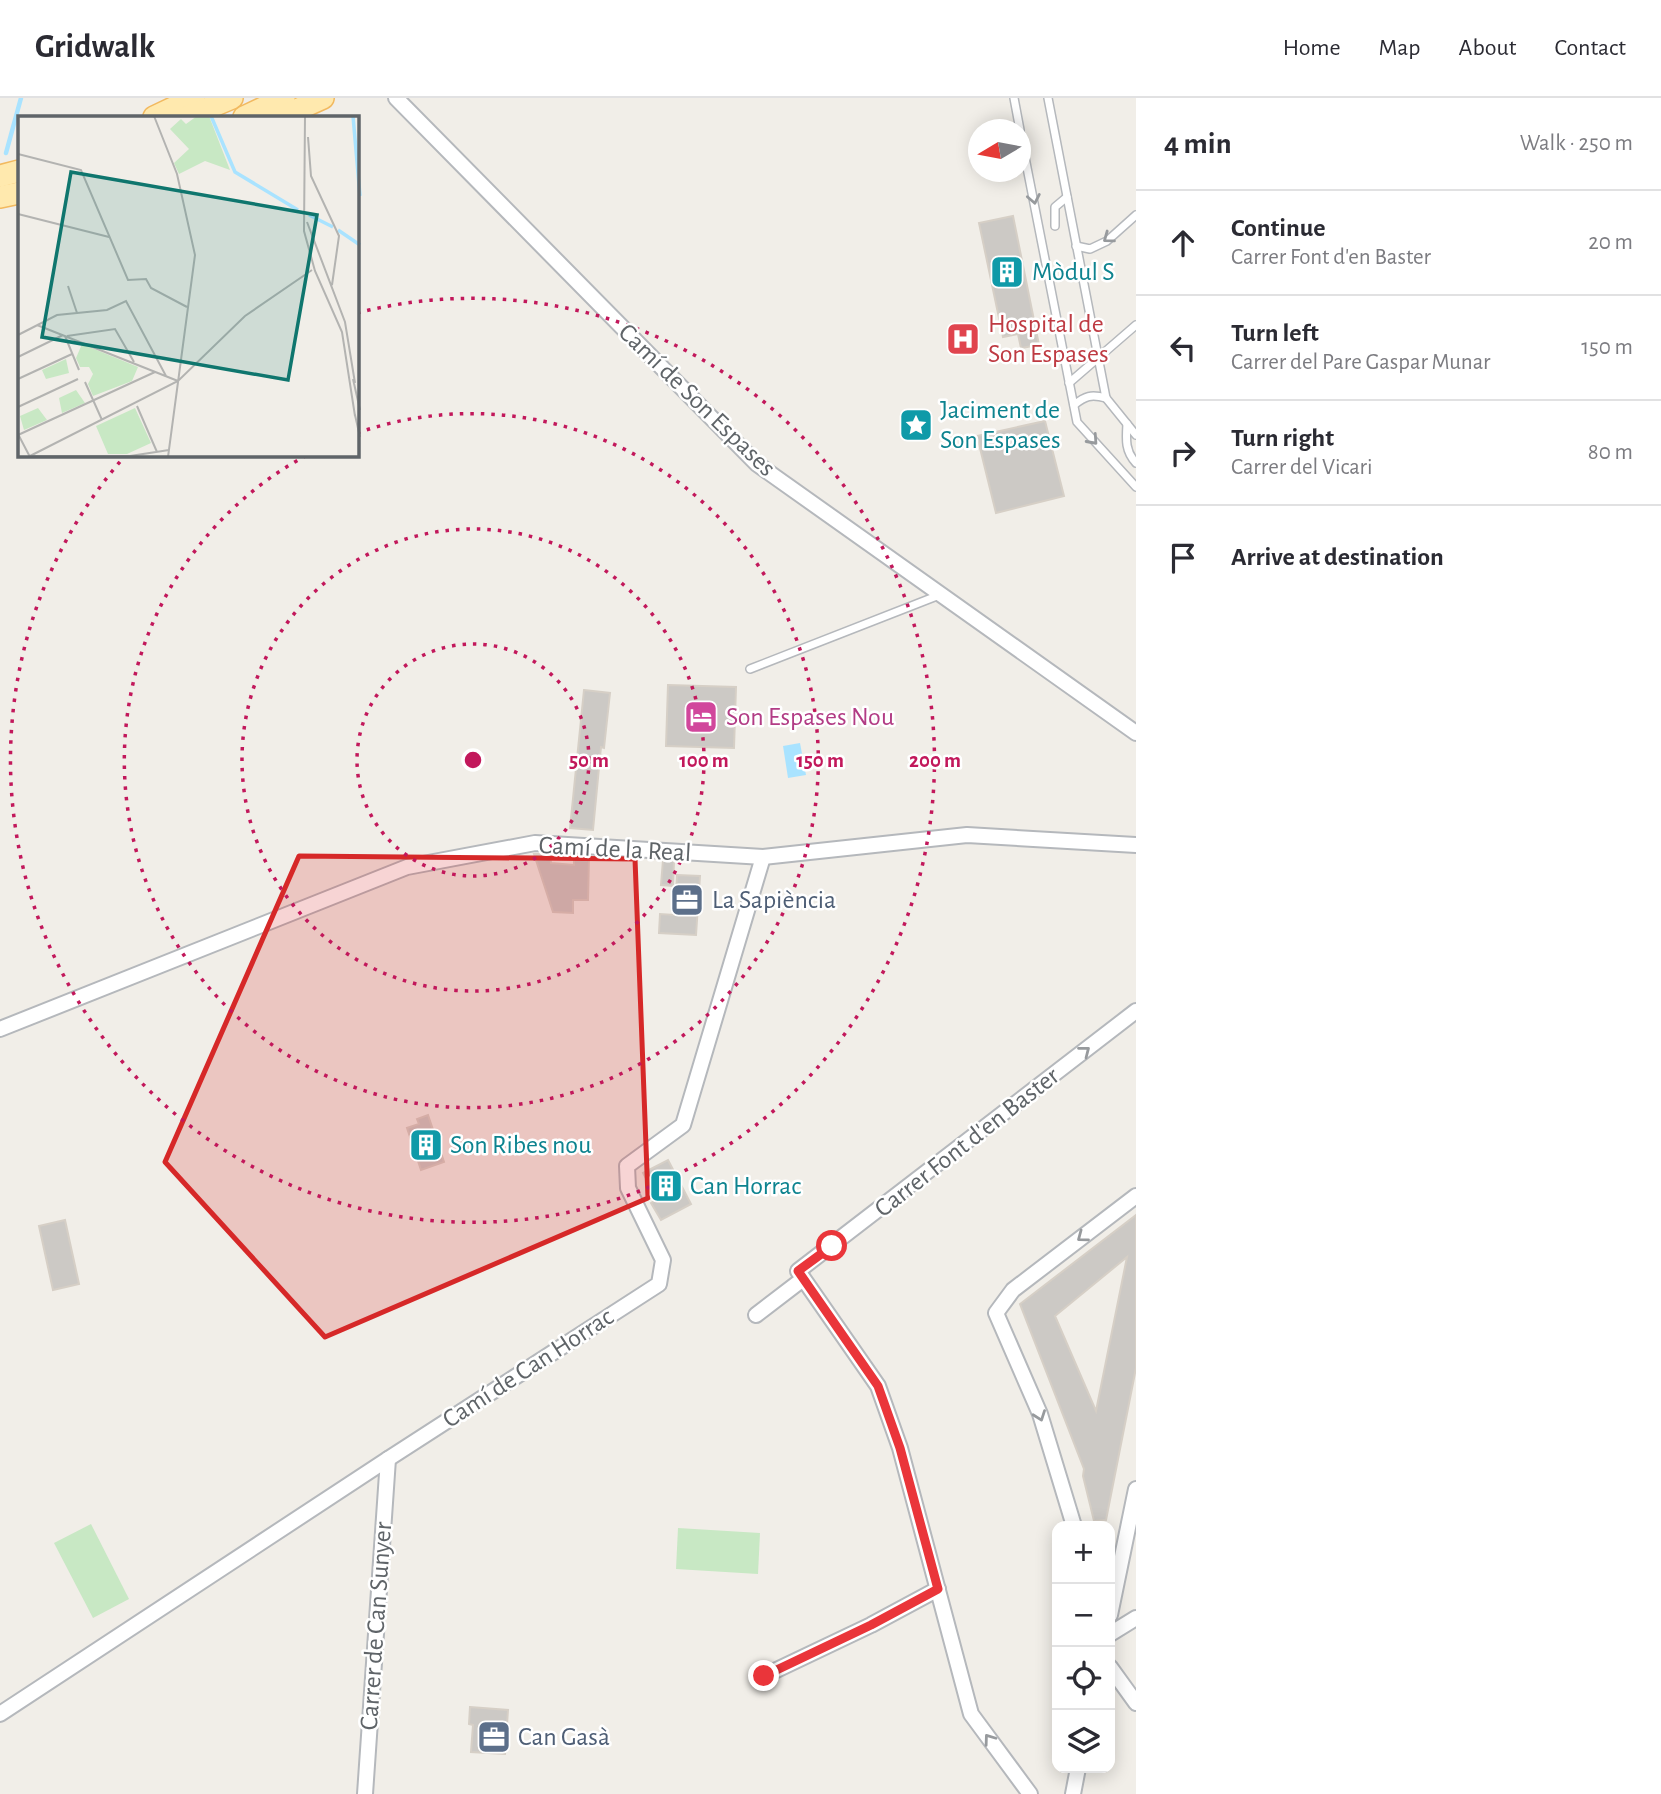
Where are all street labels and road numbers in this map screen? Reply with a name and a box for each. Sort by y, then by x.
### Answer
street label: Camí de Son Espases [614,319,780,481]
street label: Camí de la Real [538,832,692,866]
street label: Carrer Font d'en Baster [870,1062,1065,1222]
street label: Camí de Can Horrac [438,1303,618,1433]
street label: Carrer de Can Sunyer [356,1520,396,1731]

